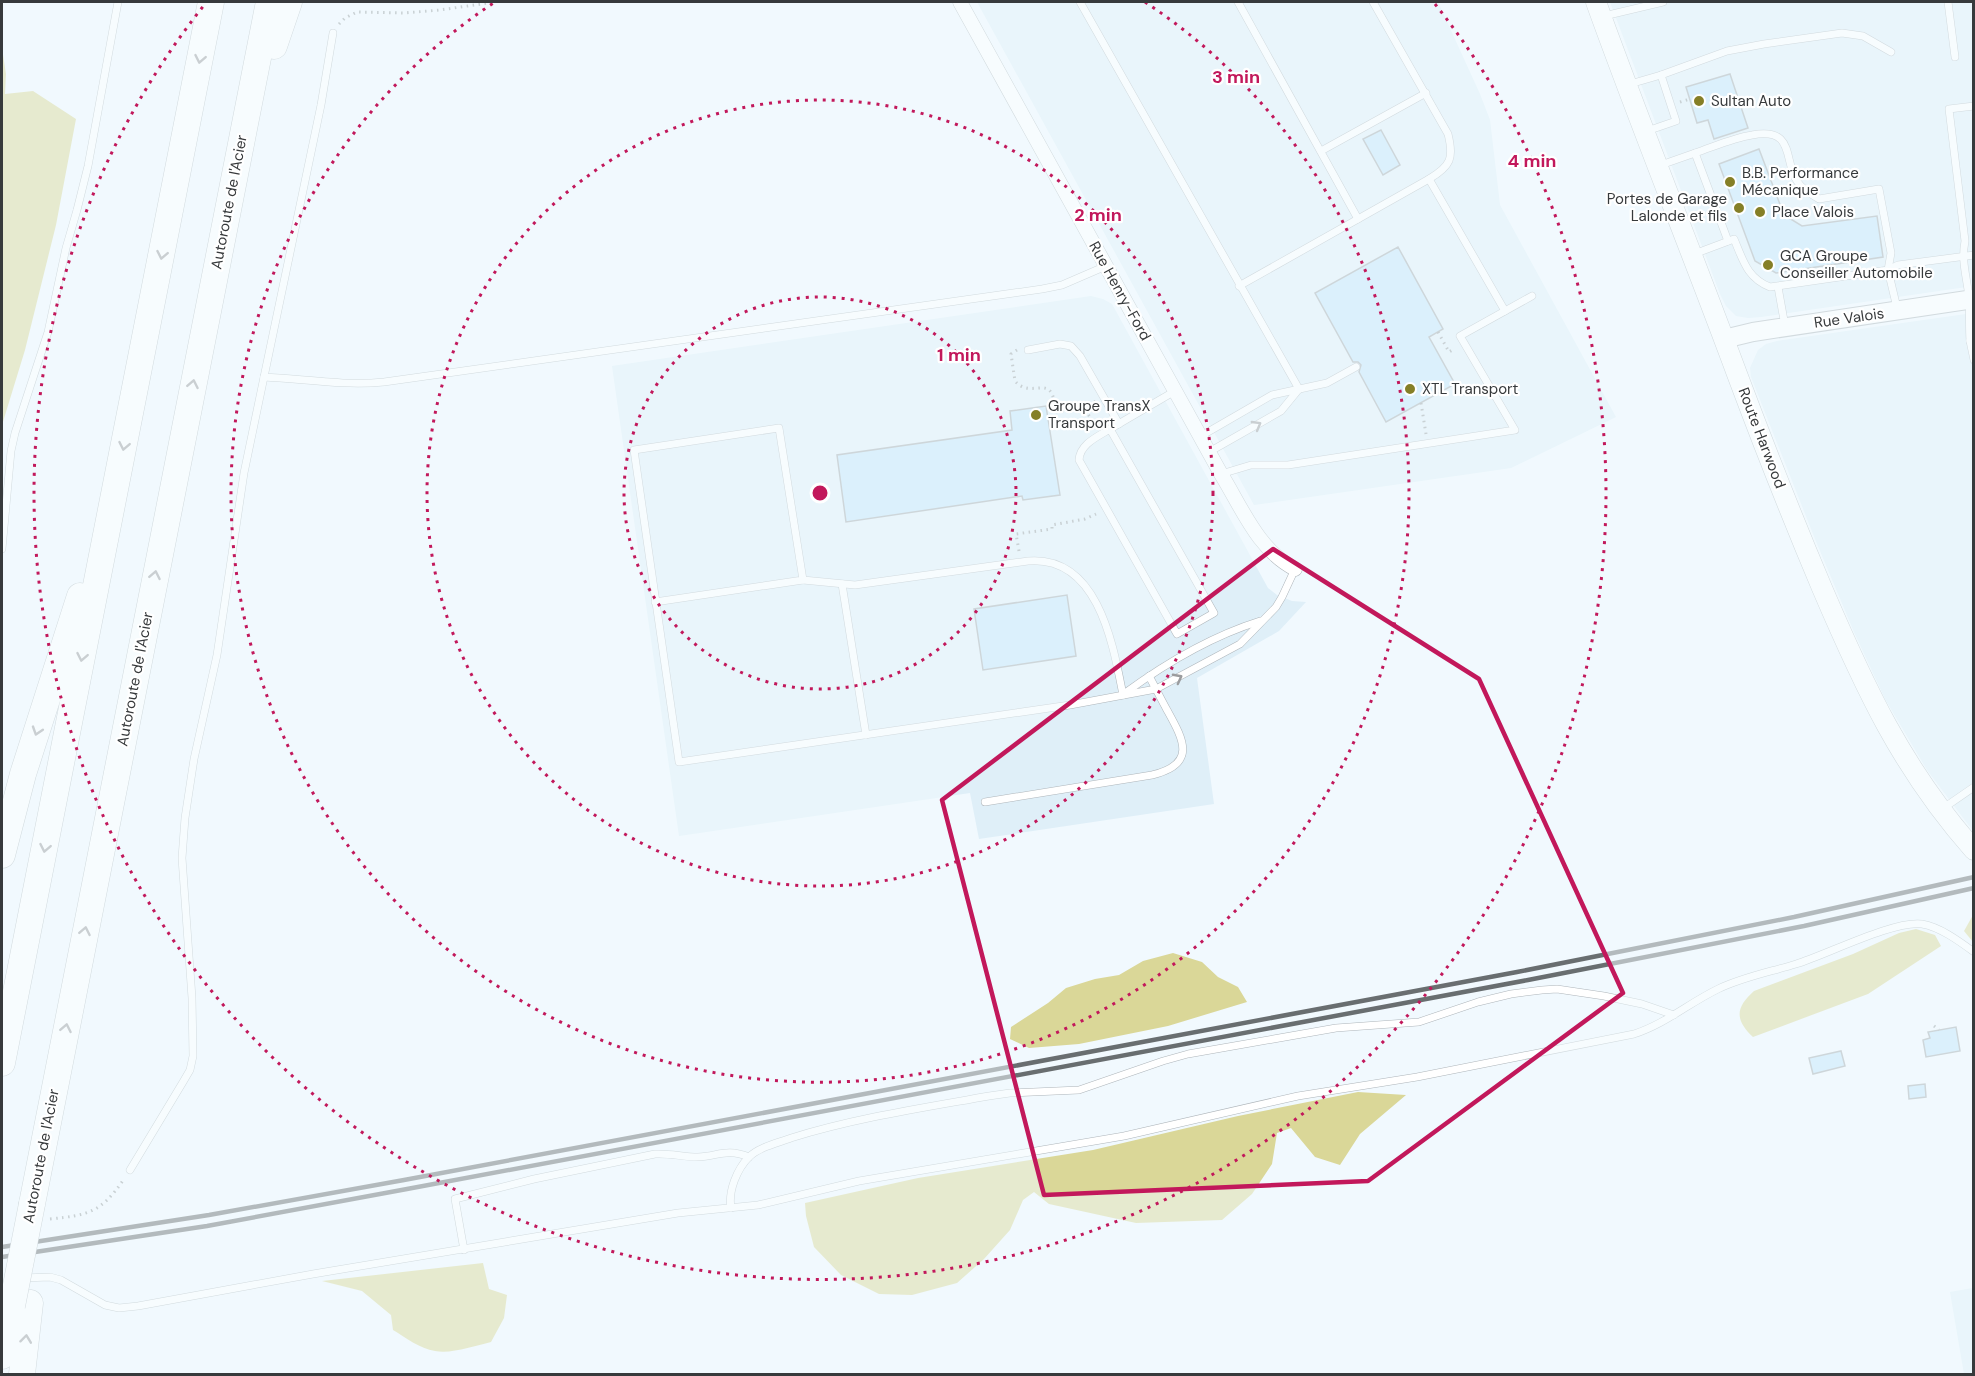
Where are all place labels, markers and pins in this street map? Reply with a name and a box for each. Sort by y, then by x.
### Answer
place label: Sultan Auto [1711,91,1791,111]
marker: Sultan Auto [1692,94,1706,108]
place label: B.B. Performance Mécanique [1742,163,1859,200]
marker: B.B. Performance Mécanique [1723,175,1737,189]
place label: Portes de Garage Lalonde et fils [1607,189,1727,226]
marker: Portes de Garage Lalonde et fils [1732,201,1746,215]
place label: Place Valois [1772,202,1854,222]
marker: Place Valois [1753,205,1767,219]
place label: GCA Groupe Conseiller Automobile [1780,246,1933,283]
marker: GCA Groupe Conseiller Automobile [1761,258,1775,272]
place label: XTL Transport [1422,379,1519,399]
marker: XTL Transport [1403,382,1417,396]
place label: Groupe TransX Transport [1048,396,1150,433]
marker: Groupe TransX Transport [1029,408,1043,422]
centre of rings [810,483,830,503]

